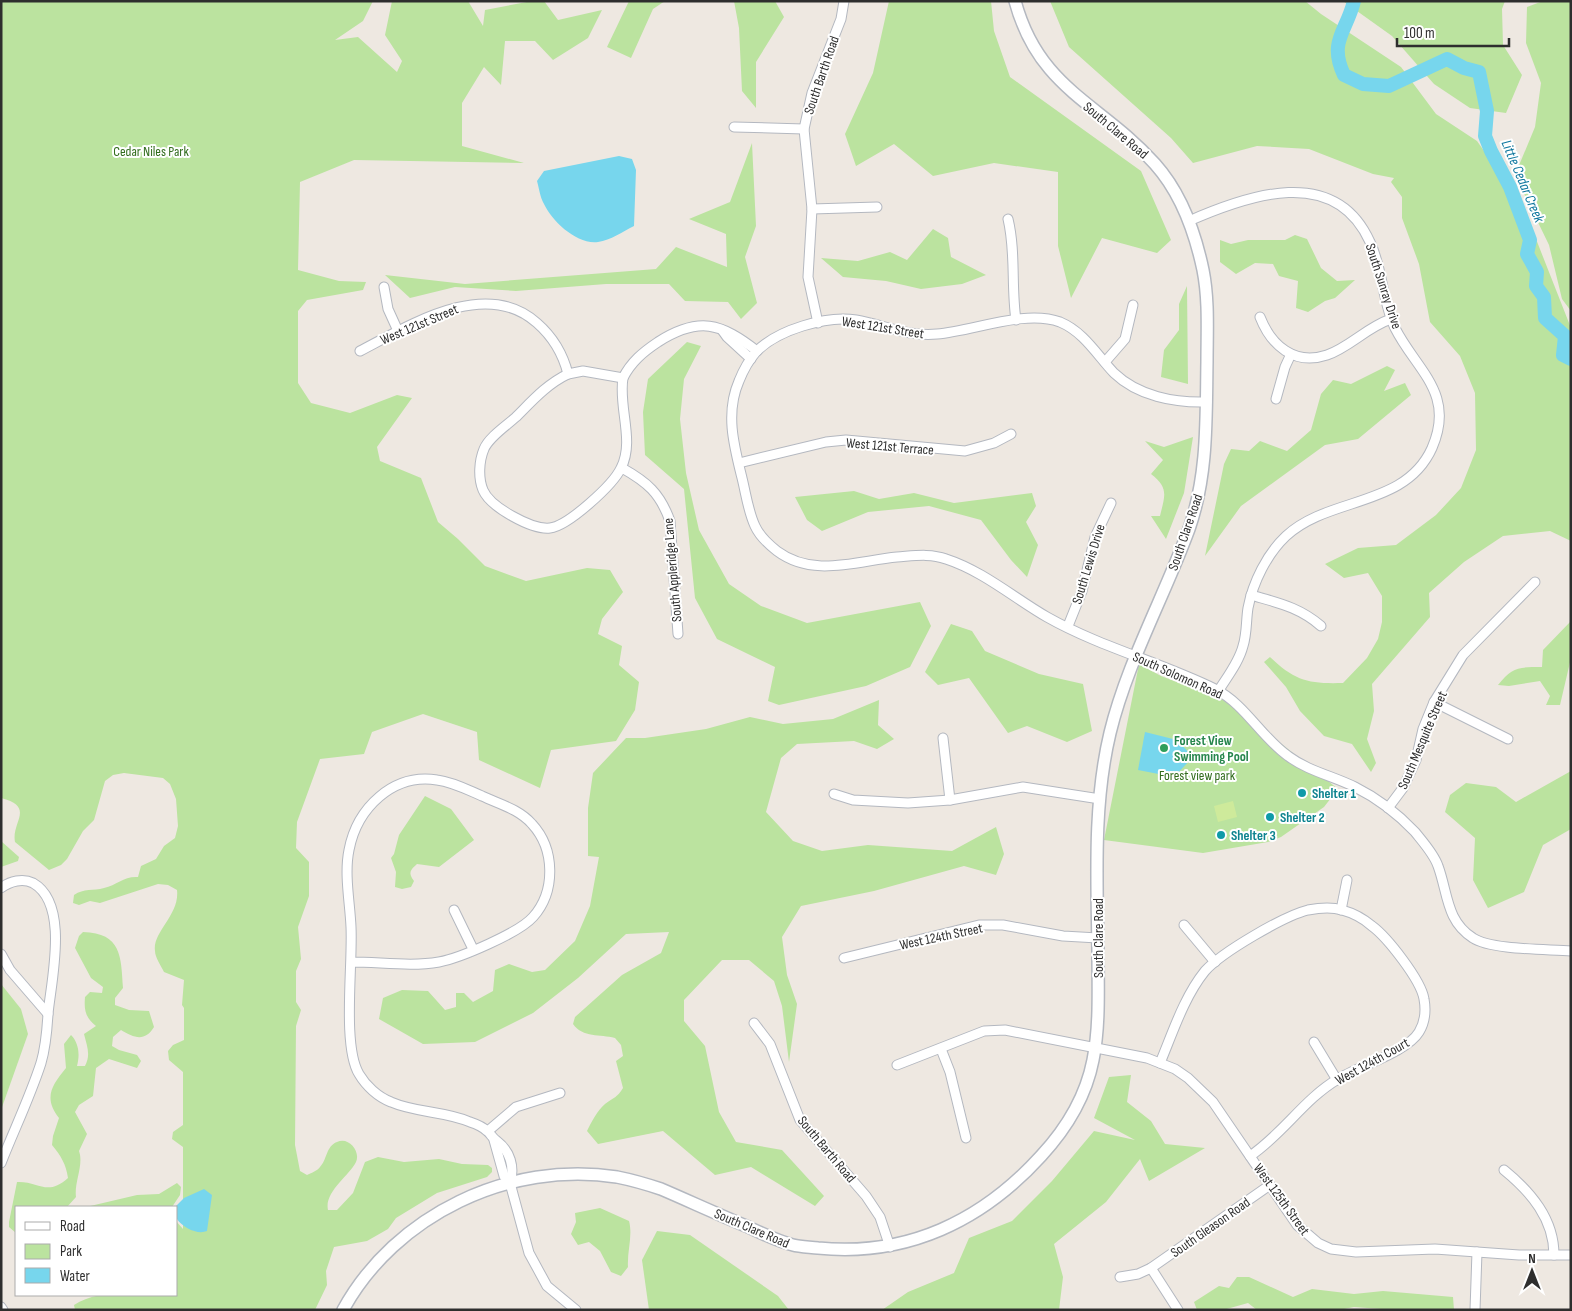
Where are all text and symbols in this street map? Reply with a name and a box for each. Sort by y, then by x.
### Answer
scale bar [1397,15,1510,47]
text: 100 m [1404,24,1435,43]
street label: South Barth Road [800,34,843,117]
street label: South Clare Road [1080,98,1152,163]
water label: Little Cedar Creek [1497,137,1549,226]
park label: Cedar Niles Park [113,143,189,160]
street label: South Sunray Drive [1362,241,1405,331]
street label: West 121st Street [378,300,461,348]
street label: West 121st Street [841,313,925,342]
street label: West 121st Terrace [845,434,935,459]
street label: South Clare Road [1164,491,1207,573]
street label: South Appleridge Lane [659,517,686,623]
street label: South Lewis Drive [1068,522,1109,606]
street label: South Solomon Road [1130,648,1226,703]
street label: South Mesquite Street [1394,689,1451,792]
place label: Forest View Swimming Pool [1174,732,1249,765]
marker: Forest View Swimming Pool [1158,742,1170,754]
park label: Forest view park [1159,767,1236,784]
place label: Shelter 1 [1312,785,1356,802]
marker: Shelter 1 [1296,787,1308,799]
place label: Shelter 2 [1280,809,1325,826]
marker: Shelter 2 [1264,811,1276,823]
place label: Shelter 3 [1231,827,1276,844]
marker: Shelter 3 [1215,829,1227,841]
street label: South Clare Road [1090,898,1107,978]
street label: West 124th Street [898,919,984,954]
street label: West 124th Court [1332,1034,1412,1089]
street label: South Barth Road [794,1113,860,1186]
street label: West 125th Street [1250,1160,1313,1238]
street label: South Gleason Road [1167,1194,1253,1261]
street label: South Clare Road [712,1205,792,1252]
legend [15,1206,178,1296]
text: Road [60,1217,85,1236]
text: Park [60,1242,82,1261]
north arrow [1507,1246,1557,1296]
text: N [1528,1250,1536,1267]
text: Water [60,1267,91,1286]

